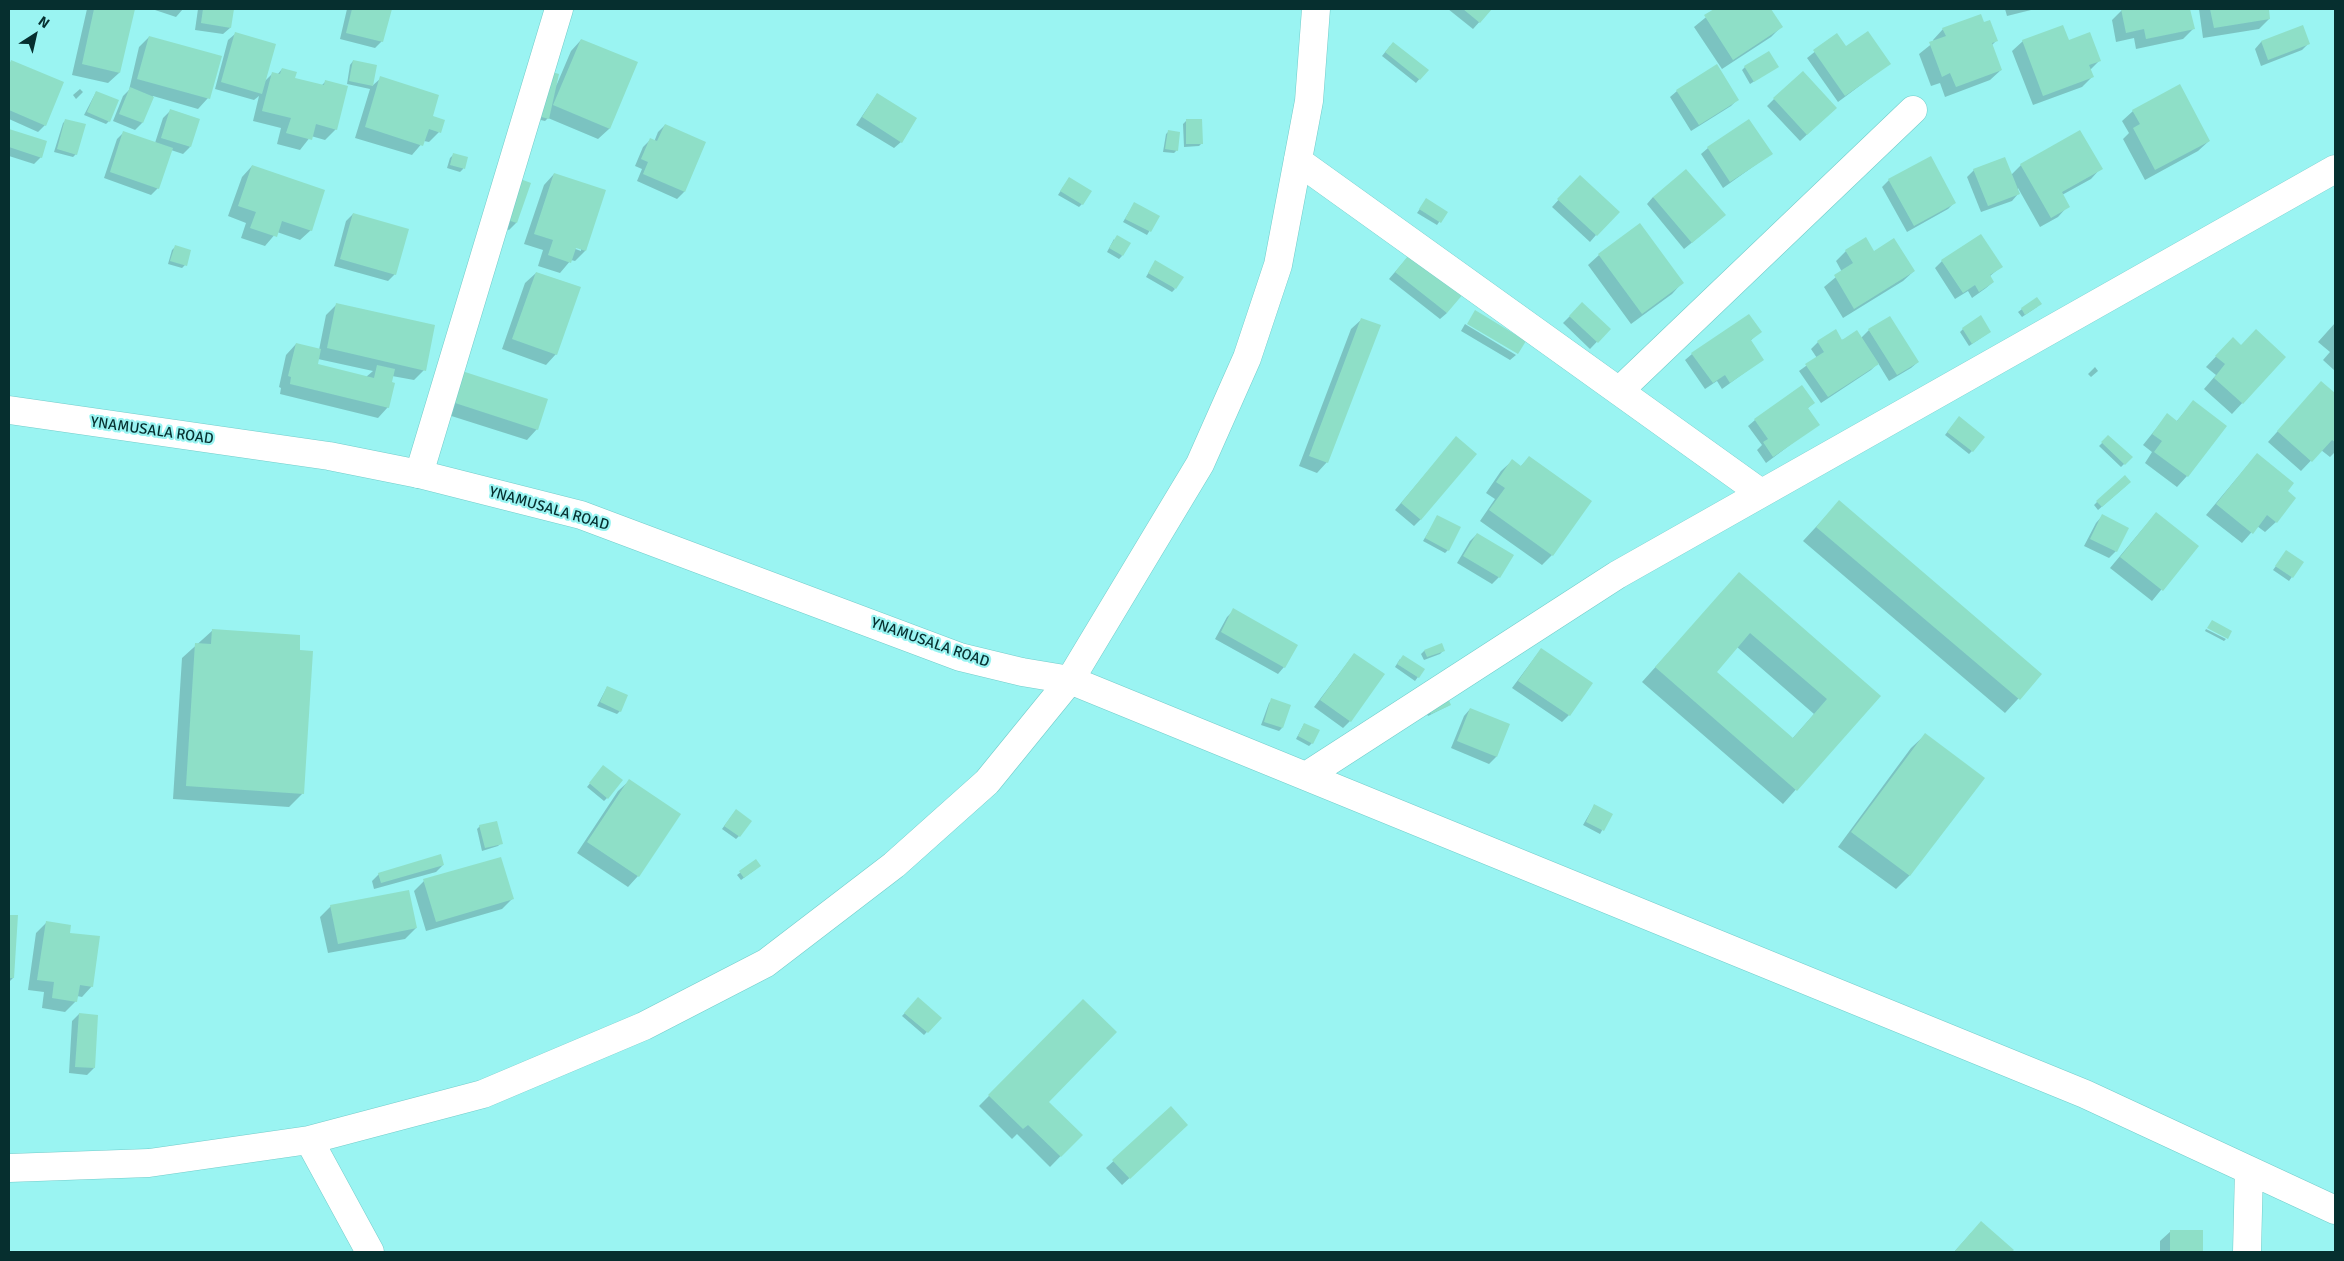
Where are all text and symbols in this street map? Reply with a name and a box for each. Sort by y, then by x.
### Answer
north arrow [10,10,60,60]
text: N [35,13,53,32]
street label: YNAMUSALA ROAD [89,413,215,449]
street label: YNAMUSALA ROAD [487,483,611,535]
street label: YNAMUSALA ROAD [868,614,992,672]

